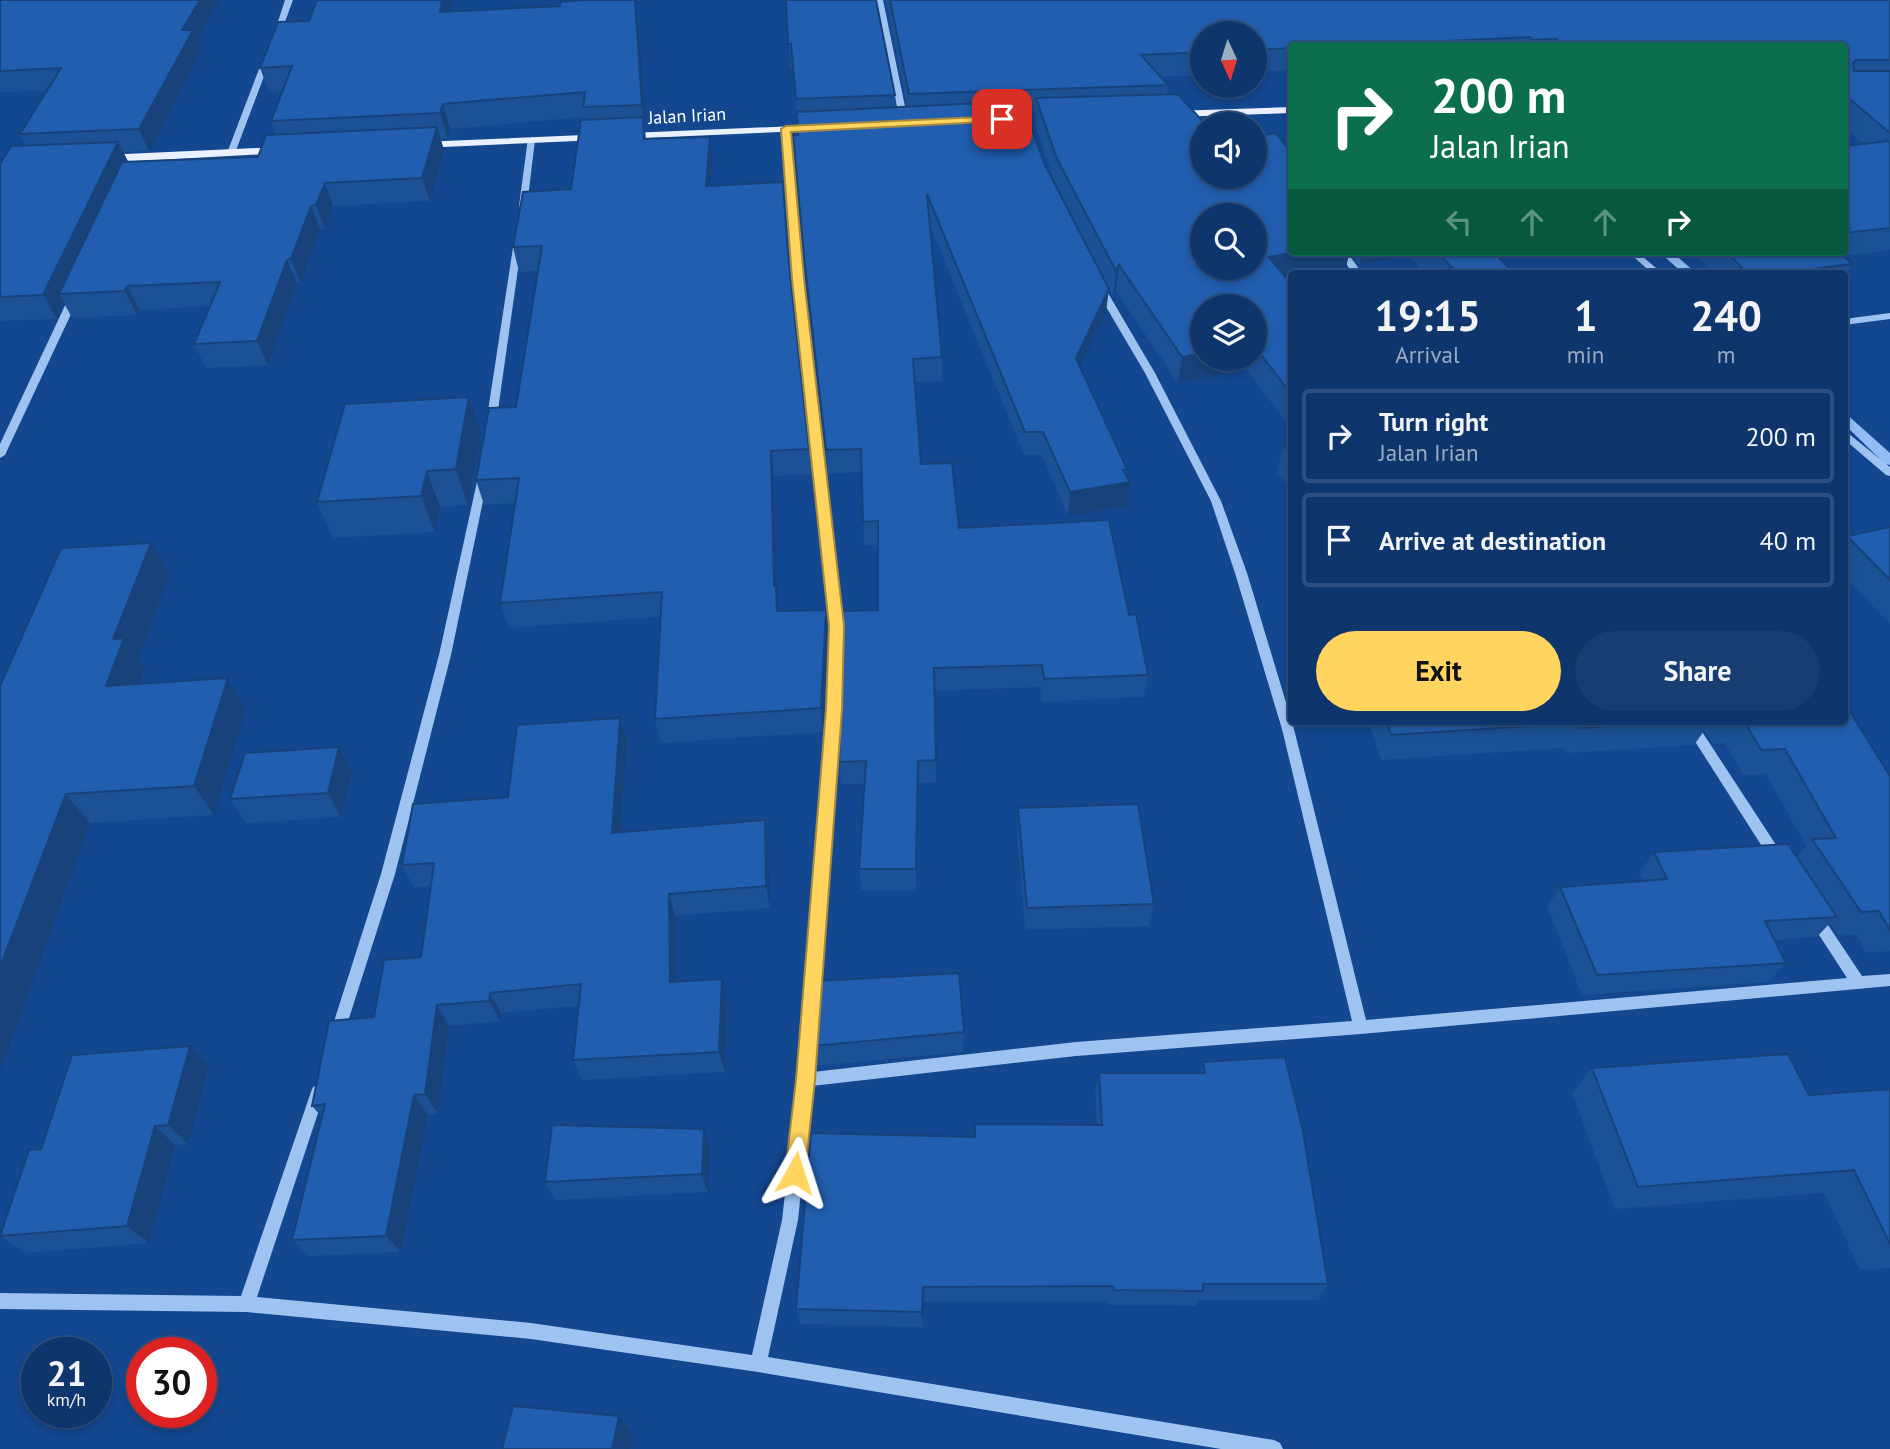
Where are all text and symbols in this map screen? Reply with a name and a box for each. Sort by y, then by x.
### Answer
north arrow [1190,21,1267,98]
map controls [1190,21,1267,371]
text: 200 m [1431,63,1566,127]
icon: right [1316,70,1407,161]
pin [972,89,1032,149]
icon: arrive [983,100,1021,138]
street label: Jalan Irian [646,102,727,129]
button: sound [1190,112,1267,189]
text: Jalan Irian [1431,125,1570,167]
button: search [1190,203,1267,280]
icon: left [1440,203,1478,241]
icon: ahead [1513,203,1551,241]
icon: ahead [1586,203,1624,241]
icon: right [1659,203,1697,241]
text: 19:15 [1374,288,1481,343]
text: 1 [1574,288,1597,343]
text: 240 [1690,288,1762,343]
button: layers [1190,294,1267,371]
text: Arrival [1395,340,1460,369]
text: min [1567,340,1604,369]
text: m [1717,340,1735,369]
text: Turn right [1379,405,1488,438]
icon: right [1320,417,1358,455]
text: 200 m [1745,420,1816,453]
text: Jalan Irian [1379,438,1479,467]
icon: arrive [1320,521,1358,559]
text: Arrive at destination [1379,524,1606,557]
text: 40 m [1760,524,1816,557]
button: Exit [1316,631,1561,711]
button: Share [1575,631,1820,711]
position arrow [758,1136,832,1210]
speed limit sign: 30 [126,1337,217,1428]
text: 21 [47,1350,86,1396]
text: km/h [47,1388,86,1411]

